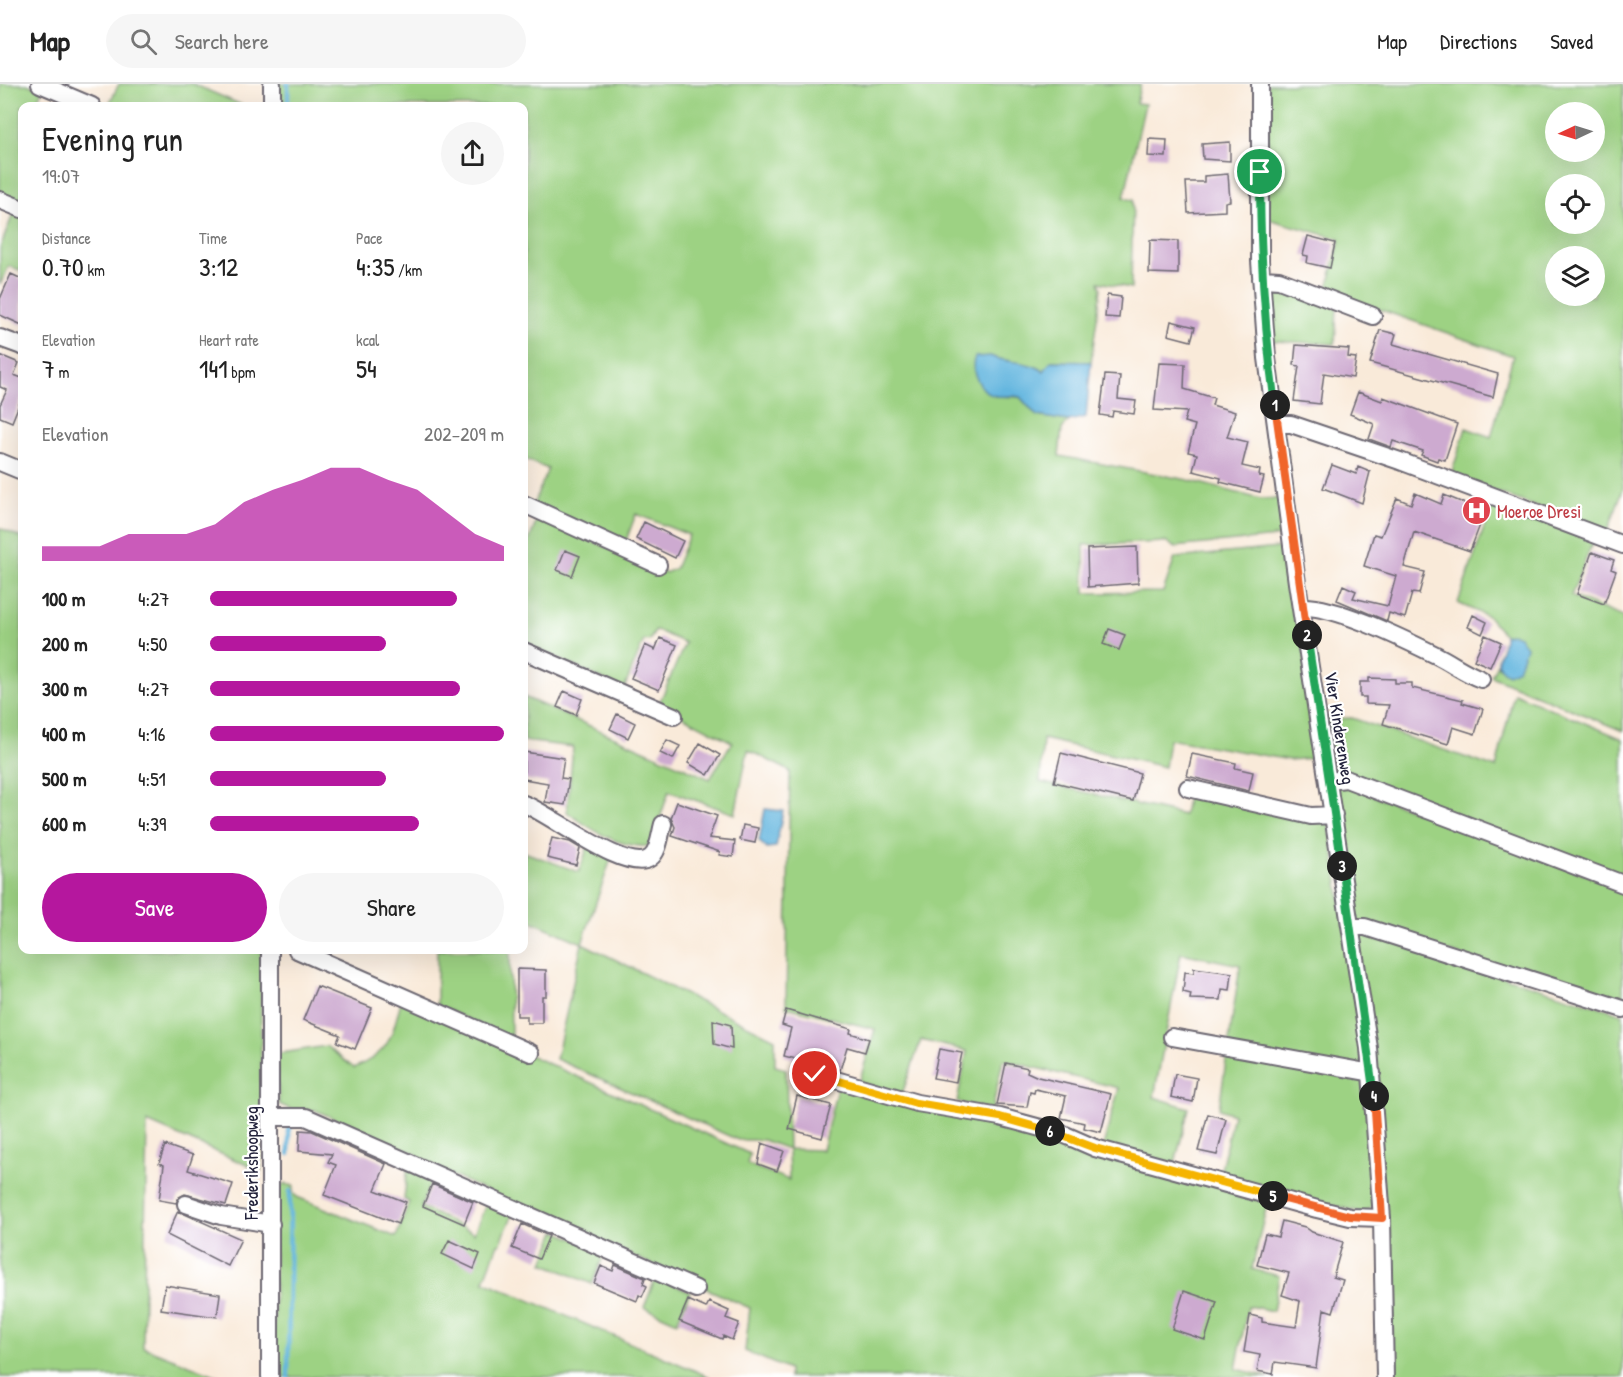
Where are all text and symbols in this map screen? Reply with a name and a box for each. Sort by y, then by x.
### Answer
search box [106,14,526,68]
text: Map [30,22,70,60]
icon: search [127,25,160,58]
text: Search here [175,26,269,56]
text: Map [1377,27,1407,56]
text: Directions [1440,27,1517,56]
text: Saved [1550,27,1593,56]
north arrow [1545,102,1605,162]
map controls [1545,102,1605,306]
text: Evening run [42,117,183,161]
button: share [441,122,504,185]
pin [1234,146,1285,197]
icon: arrive [1243,155,1276,188]
text: 19:07 [42,162,80,189]
button: locate [1545,174,1605,234]
text: Distance [42,227,91,249]
text: Time [199,227,227,249]
text: Pace [356,227,383,249]
button: layers [1545,246,1605,306]
text: 0.70 [42,249,84,284]
text: 3:12 [199,249,238,284]
text: 4:35 [356,249,394,284]
text: km [84,259,105,281]
text: /km [394,259,422,281]
text: Elevation [42,329,95,351]
text: Heart rate [199,329,259,351]
text: kcal [356,329,379,351]
text: 7 [42,351,55,386]
text: 141 [199,351,228,386]
text: 54 [356,351,377,386]
text: m [55,361,69,383]
text: bpm [228,361,256,383]
pin: 1 [1260,390,1290,420]
text: 1 [1272,394,1278,416]
text: Elevation [42,420,108,447]
text: 202–209 m [424,420,504,447]
hospital icon: Moeroe Dresi [1460,495,1492,527]
place label: Moeroe Dresi [1497,499,1581,524]
text: 100 m [42,585,85,612]
text: 4:27 [138,585,169,612]
pin: 2 [1292,620,1322,650]
text: 2 [1303,624,1311,646]
text: 200 m [42,630,87,657]
text: 4:50 [138,630,168,657]
street label: Vier Kinderenweg [1319,670,1361,786]
text: 300 m [42,675,87,702]
text: 4:27 [138,675,169,702]
text: 400 m [42,720,86,747]
text: 4:16 [138,720,165,747]
text: 500 m [42,765,87,792]
text: 4:51 [138,765,166,792]
text: 600 m [42,810,86,837]
text: 4:39 [138,810,166,837]
pin: 3 [1327,851,1357,881]
text: 3 [1338,855,1346,877]
button: Save [42,873,267,942]
button: Share [279,873,504,942]
pin [789,1048,840,1099]
icon: check [798,1057,831,1090]
pin: 4 [1359,1081,1389,1111]
text: 4 [1371,1085,1377,1107]
street label: Frederikshoopweg [239,1106,264,1221]
pin: 6 [1035,1116,1065,1146]
text: 6 [1047,1120,1053,1142]
pin: 5 [1258,1181,1288,1211]
text: 5 [1270,1185,1276,1207]

